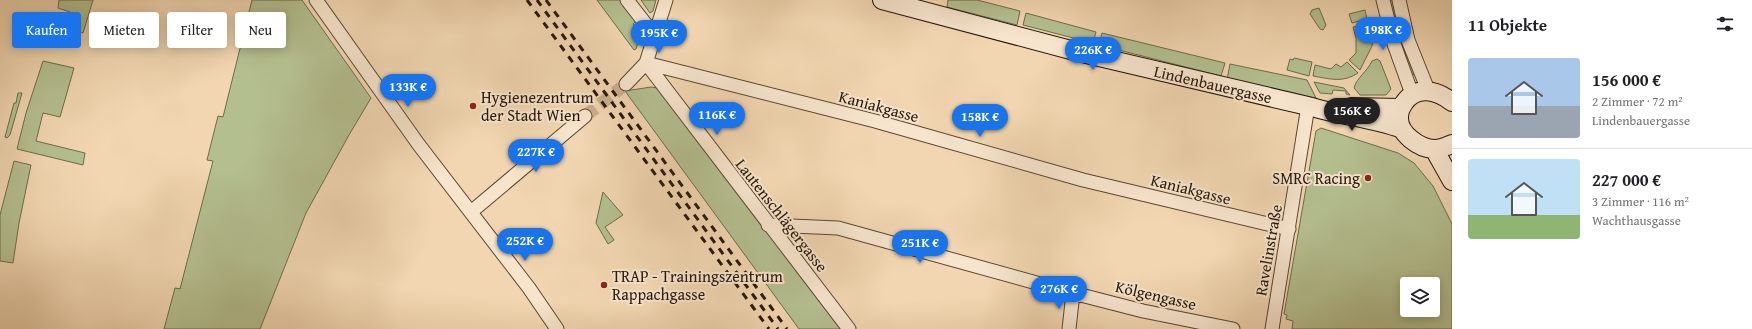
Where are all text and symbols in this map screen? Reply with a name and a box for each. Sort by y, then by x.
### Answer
chip: Kaufen [12,12,81,48]
chip: Mieten [89,12,159,48]
chip: Filter [167,12,227,48]
chip: Neu [235,12,286,48]
text: 11 Objekte [1468,12,1547,37]
icon: filters [1714,13,1736,35]
pin: 198K € [1350,17,1416,51]
pin: 195K € [626,20,692,54]
text: 198K € [1364,20,1402,39]
text: 195K € [640,23,678,42]
pin: 226K € [1060,37,1126,71]
text: 226K € [1074,40,1112,59]
street label: Lindenbauergasse [1152,59,1274,109]
text: 156 000 € [1592,67,1661,92]
pin: 133K € [375,74,441,108]
icon: home [1500,74,1548,122]
text: 133K € [389,77,427,96]
street label: Kaniakgasse [836,84,922,128]
place label: Hygienezentrum der Stadt Wien [481,85,594,127]
text: 2 Zimmer · 72 m² [1592,92,1683,111]
pin: 156K € [1319,98,1385,132]
marker: Hygienezentrum der Stadt Wien [468,101,478,111]
text: 156K € [1333,101,1371,120]
pin: 116K € [684,102,750,136]
pin: 158K € [947,104,1013,138]
text: 116K € [698,105,736,124]
text: 158K € [961,107,999,126]
text: Lindenbauergasse [1592,111,1690,130]
pin: 227K € [503,139,569,173]
text: 227K € [517,142,555,161]
street label: Lautenschlägergasse [730,153,834,277]
place label: SMRC Racing [1272,166,1360,190]
street label: Kaniakgasse [1148,167,1234,211]
text: 227 000 € [1592,167,1661,192]
marker: SMRC Racing [1363,173,1373,183]
icon: home [1500,175,1548,223]
text: 3 Zimmer · 116 m² [1592,192,1689,211]
street label: Ravelinstraße [1248,202,1288,298]
text: Wachthausgasse [1592,211,1681,230]
pin: 252K € [492,228,558,262]
pin: 251K € [887,230,953,264]
text: 252K € [506,231,544,250]
text: 251K € [901,233,939,252]
place label: TRAP - Trainingszentrum Rappachgasse [612,264,783,306]
street label: Kölgengasse [1113,274,1199,316]
pin: 276K € [1026,276,1092,310]
map controls [1400,277,1440,317]
button: layers [1400,277,1440,317]
text: 276K € [1040,279,1078,298]
marker: TRAP - Trainingszentrum Rappachgasse [599,280,609,290]

